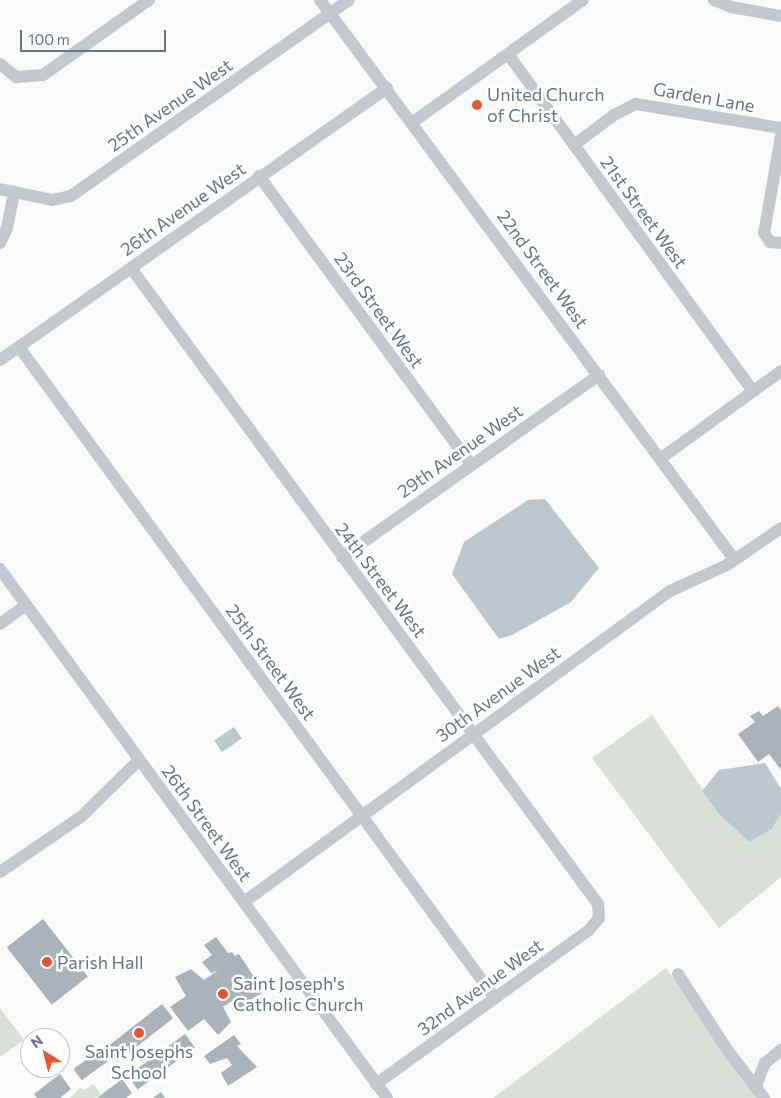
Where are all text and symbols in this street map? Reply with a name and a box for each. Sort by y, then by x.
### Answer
scale bar [22,20,169,52]
text: 100 m [28,30,70,48]
street label: 25th Avenue West [104,54,236,156]
street label: Garden Lane [652,77,756,117]
place label: United Church of Christ [487,84,604,126]
marker: United Church of Christ [471,99,483,111]
street label: 21st Street West [596,152,692,272]
street label: 26th Avenue West [116,158,250,260]
street label: 22nd Street West [493,206,593,332]
street label: 23rd Street West [330,248,428,372]
street label: 29th Avenue West [393,400,527,502]
street label: 24th Street West [331,518,431,642]
street label: 25th Street West [222,600,320,724]
street label: 30th Avenue West [431,642,565,746]
street label: 26th Street West [158,761,256,885]
street label: 32nd Avenue West [413,934,547,1040]
place label: Parish Hall [57,951,144,973]
marker: Parish Hall [41,956,53,968]
place label: Saint Joseph's Catholic Church [233,973,364,1016]
marker: Saint Joseph's Catholic Church [217,988,229,1000]
marker: Saint Josephs School [133,1027,145,1039]
north arrow [20,1028,70,1078]
text: N [27,1031,46,1051]
place label: Saint Josephs School [85,1041,193,1084]

